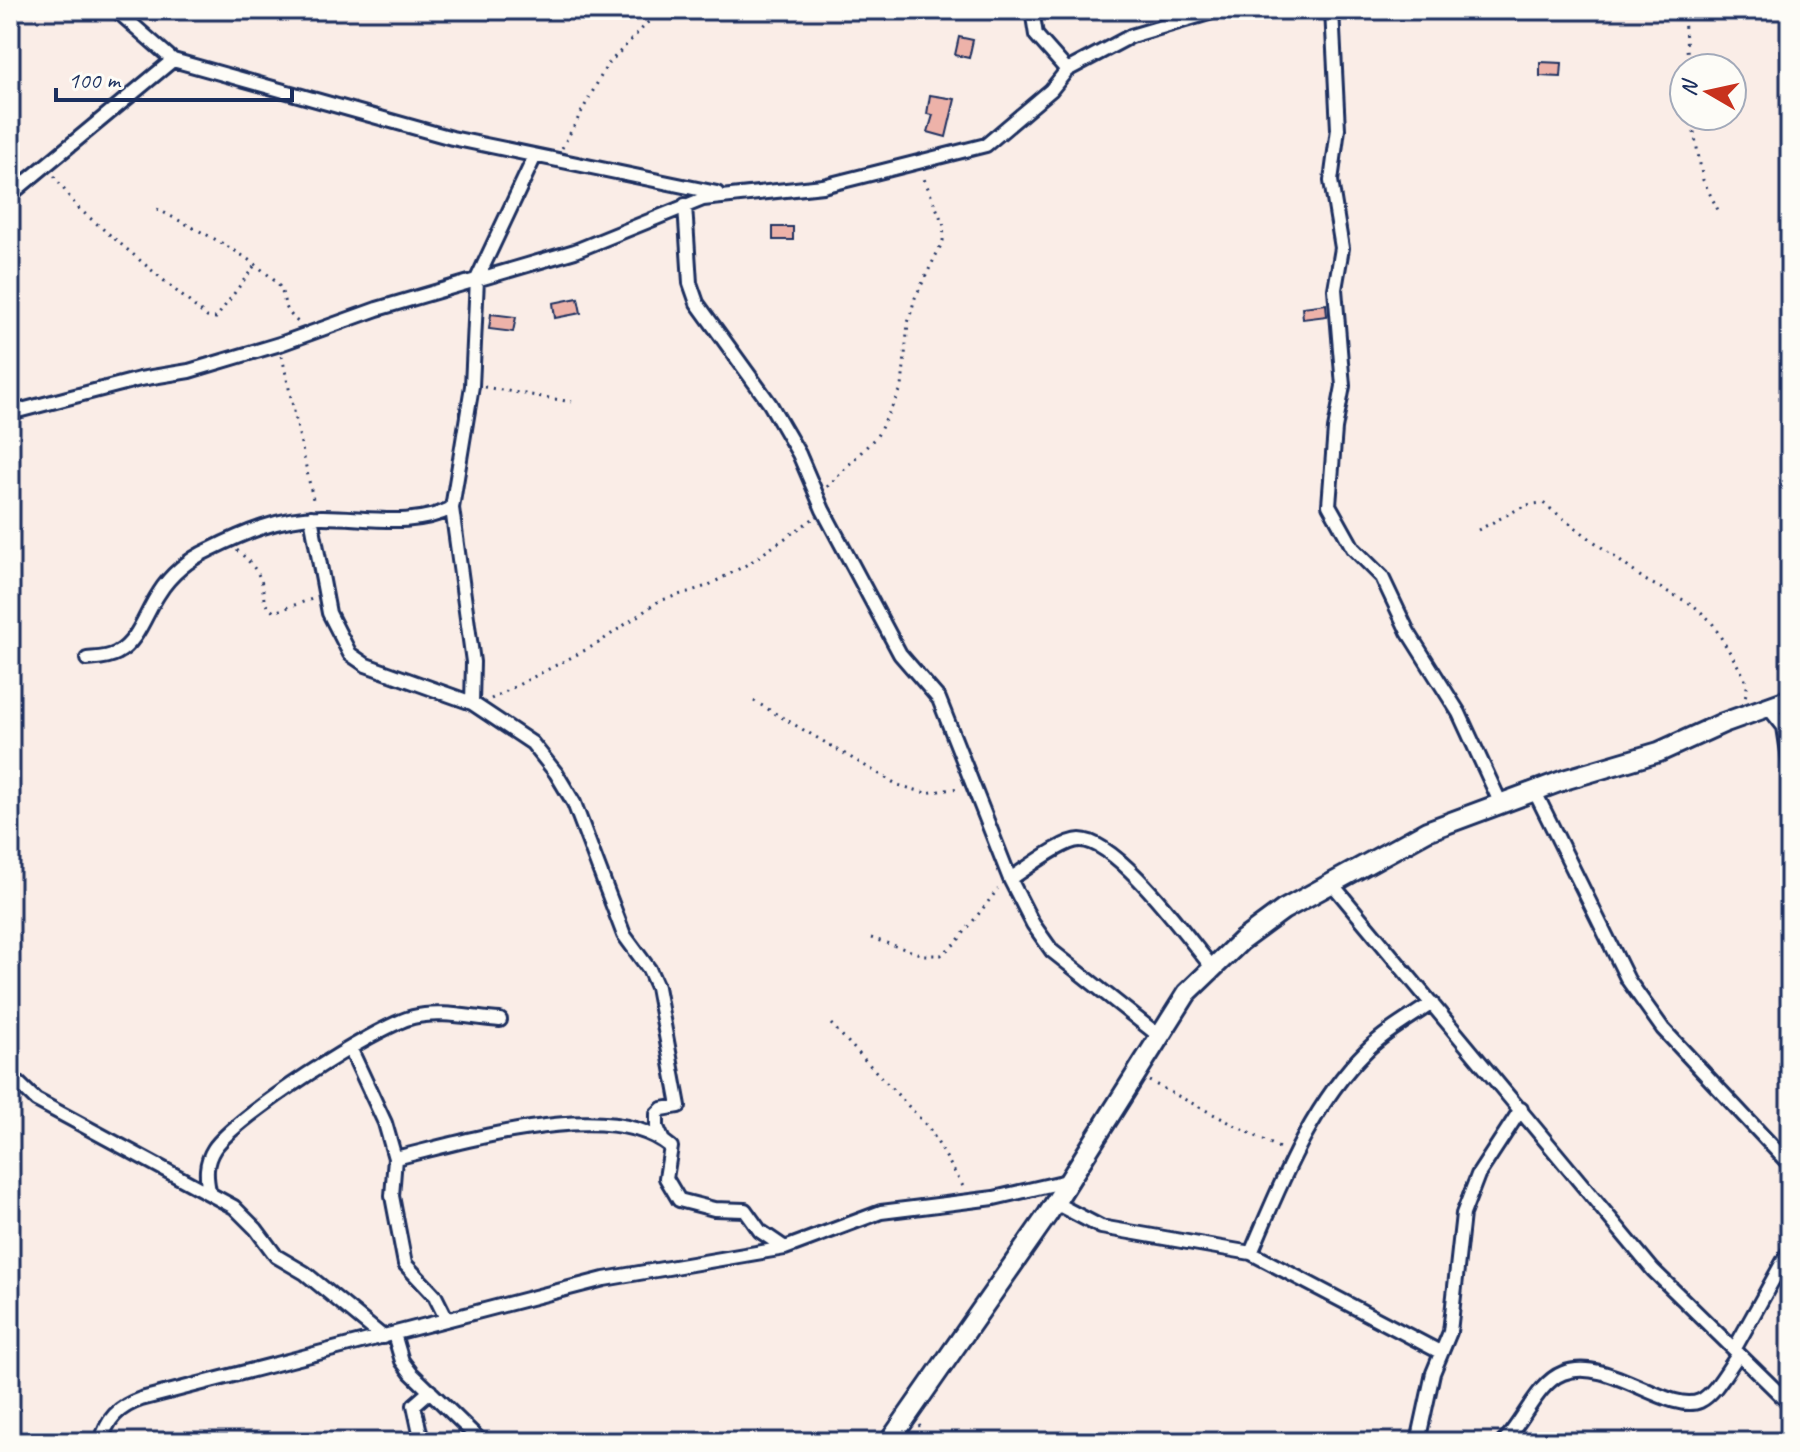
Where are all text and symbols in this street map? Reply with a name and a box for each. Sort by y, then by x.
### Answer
scale bar [56,52,292,102]
north arrow [1668,52,1748,132]
text: 100 m [68,65,122,95]
text: N [1674,77,1705,98]

